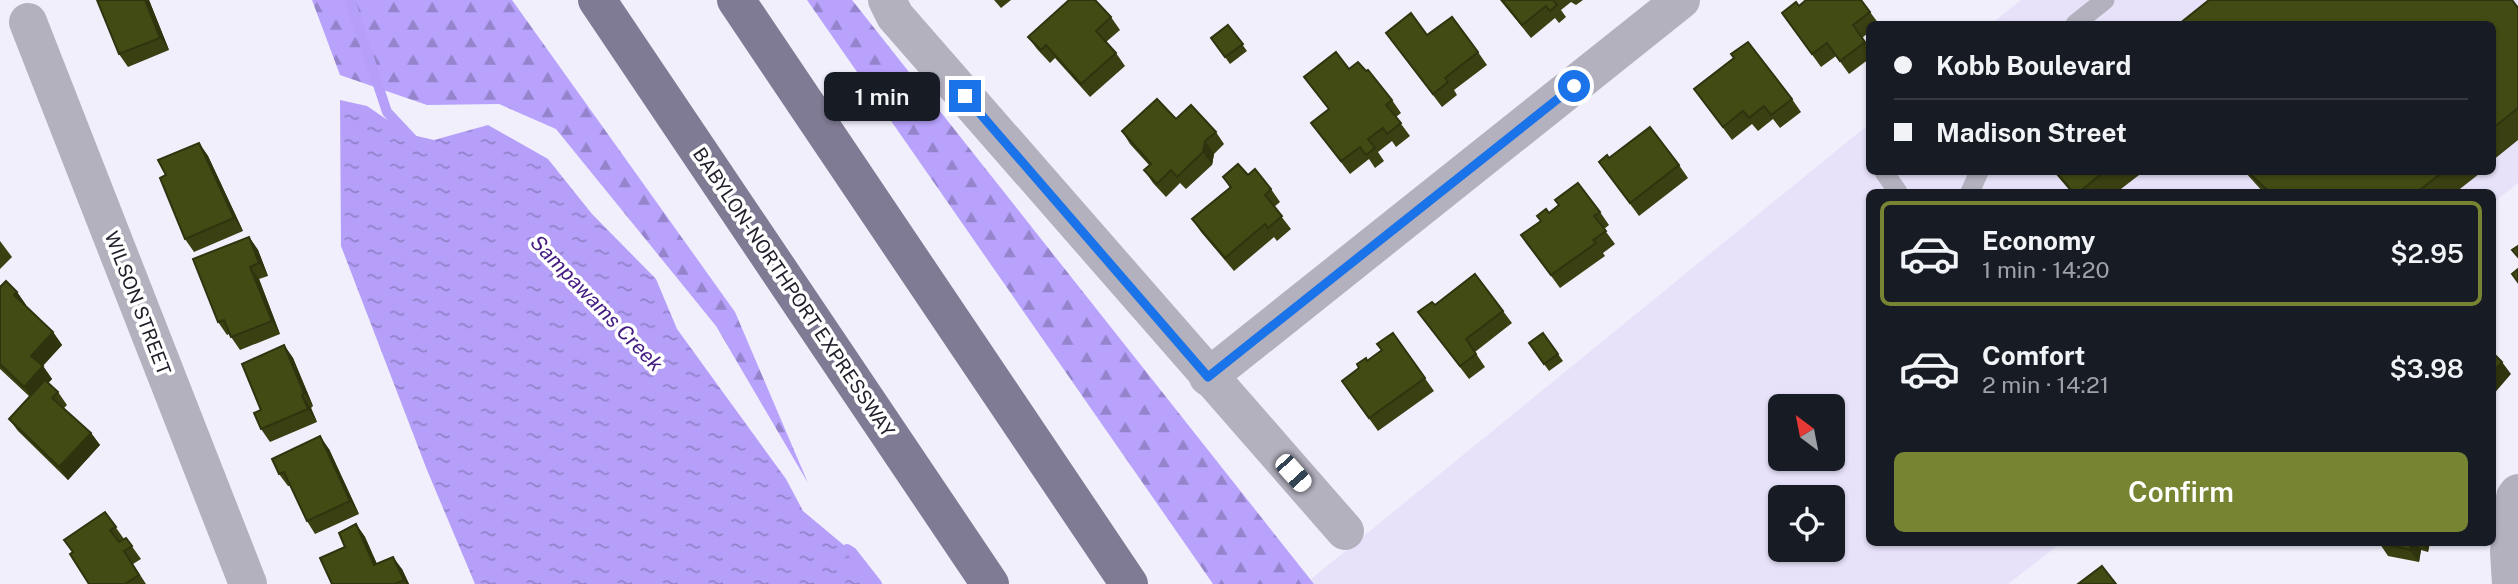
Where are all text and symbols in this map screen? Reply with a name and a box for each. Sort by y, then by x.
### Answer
text: Kobb Boulevard [1936,50,2131,81]
route start [1558,70,1590,102]
callout: 1 min [825,72,940,120]
route end [949,80,981,112]
text: 1 min [855,83,909,110]
text: Madison Street [1936,117,2127,148]
street label: BABYLON-NORTHPORT EXPRESSWAY [689,143,900,441]
icon: car [1898,222,1961,285]
text: Economy [1982,225,2095,256]
street label: WILSON STREET [101,228,175,378]
water label: Sampawams Creek [525,230,669,377]
text: $2.95 [2390,238,2464,269]
text: 1 min · 14:20 [1982,256,2110,283]
icon: car [1898,337,1961,400]
text: Comfort [1982,340,2085,371]
text: $3.98 [2389,353,2464,384]
text: 2 min · 14:21 [1982,371,2109,398]
north arrow [1768,394,1844,471]
map controls [1768,394,1845,562]
car [1272,450,1315,496]
button: Confirm [1894,452,2468,532]
button: locate [1768,485,1845,562]

